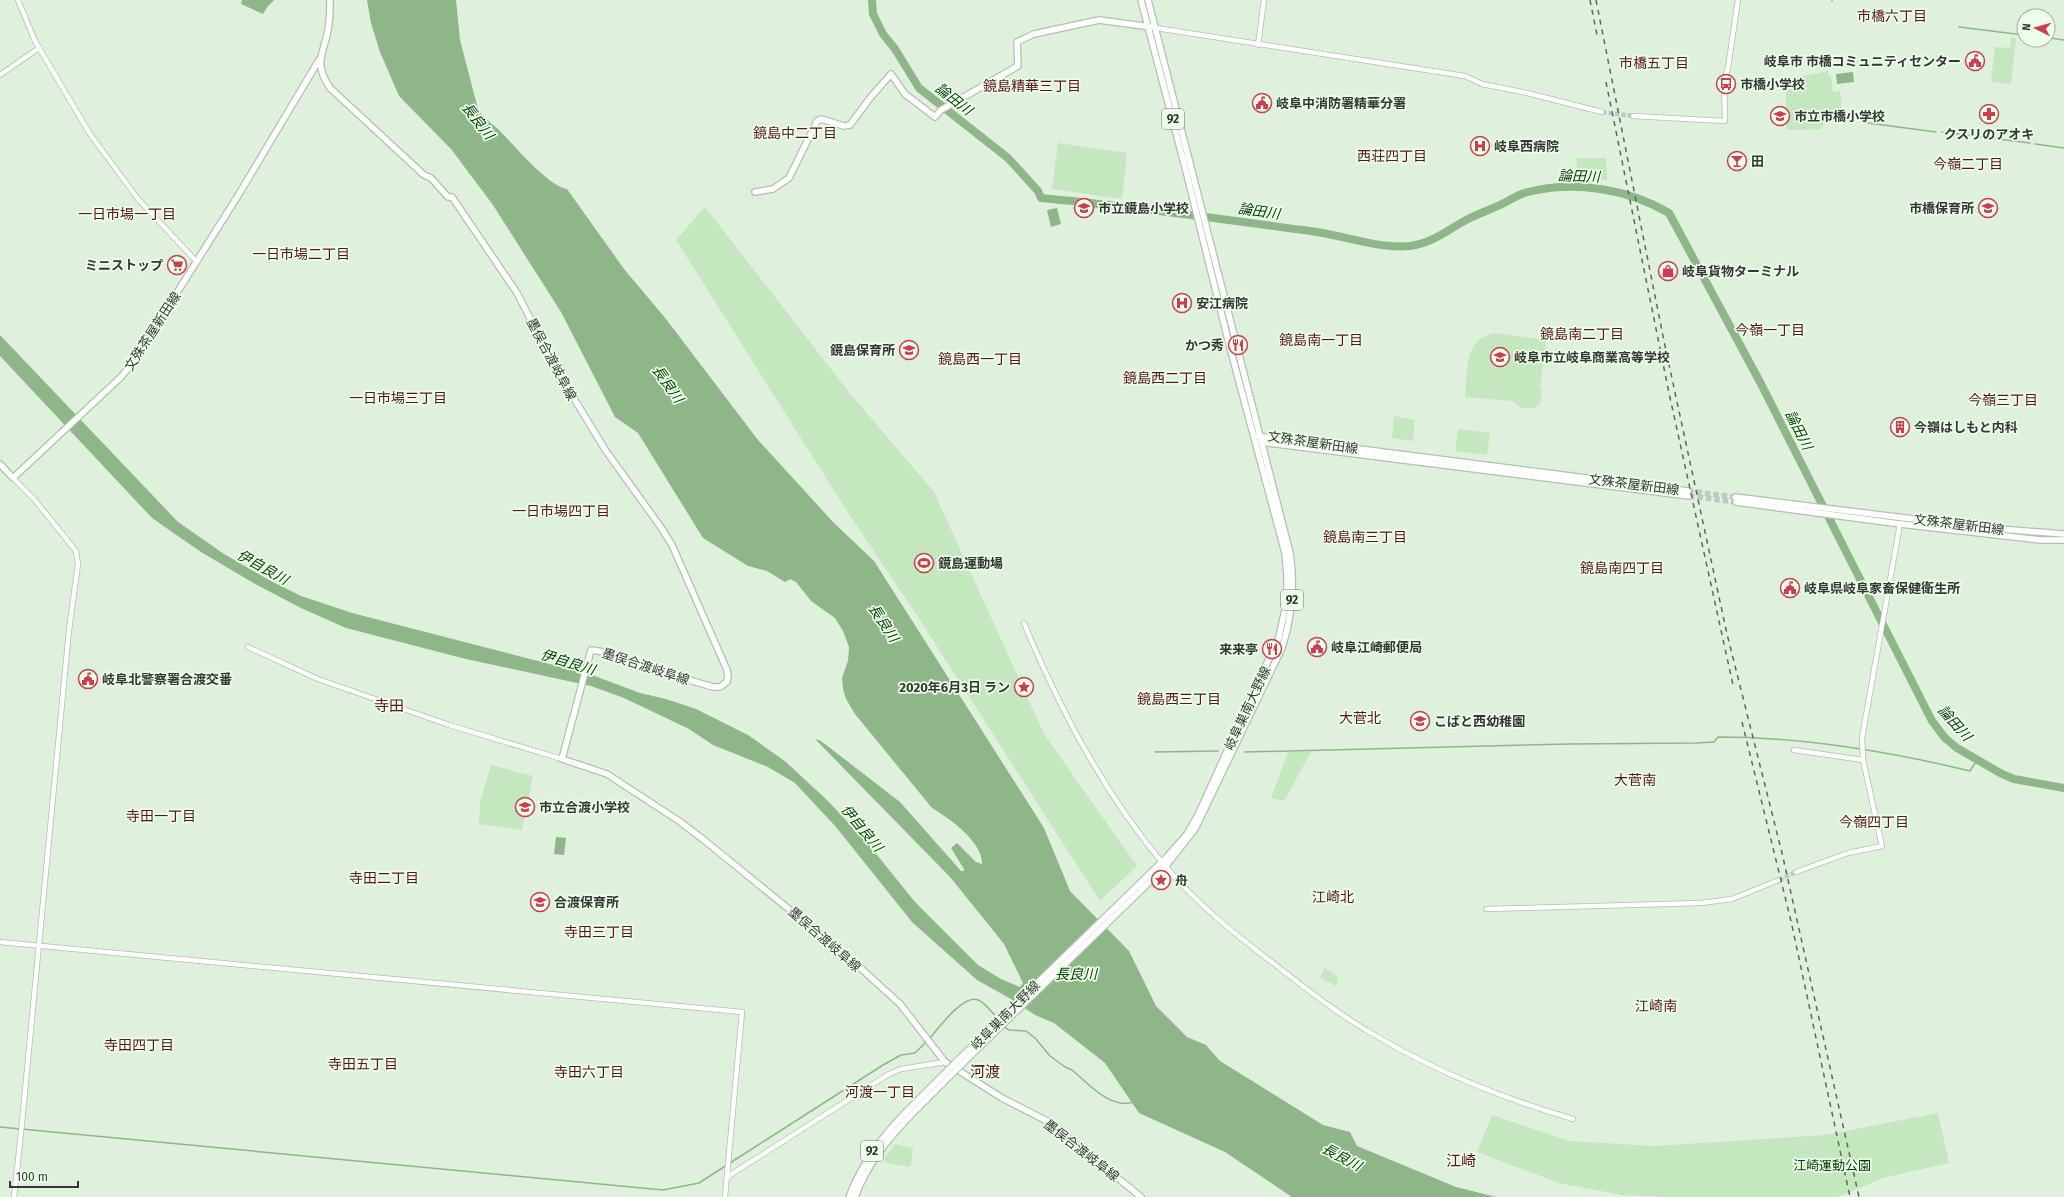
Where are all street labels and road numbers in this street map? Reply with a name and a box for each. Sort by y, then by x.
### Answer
road number: 92 [1162,109,1184,129]
street label: 文殊茶屋新田線 [121,289,183,374]
street label: 墨俣合渡岐阜線 [524,316,580,403]
street label: 文殊茶屋新田線 [1267,429,1359,456]
street label: 文殊茶屋新田線 [1588,472,1680,497]
street label: 文殊茶屋新田線 [1913,512,2005,537]
road number: 92 [1281,590,1303,610]
street label: 墨俣合渡岐阜線 [600,645,691,688]
street label: 岐阜巣南大野線 [1221,664,1273,753]
street label: 墨俣合渡岐阜線 [785,904,864,975]
street label: 岐阜巣南大野線 [968,978,1043,1053]
street label: 墨俣合渡岐阜線 [1041,1116,1122,1184]
road number: 92 [861,1141,883,1161]

